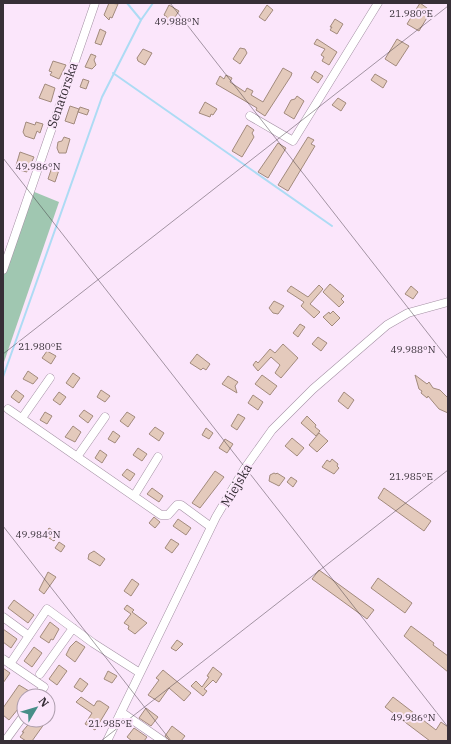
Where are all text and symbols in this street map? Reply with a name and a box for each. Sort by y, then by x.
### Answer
text: 21.980°E [389,7,433,20]
text: 49.988°N [154,15,200,28]
street label: Senatorska [43,60,82,130]
text: 49.986°N [15,160,61,173]
text: 21.980°E [18,340,62,353]
text: 49.988°N [390,343,436,356]
street label: Miejska [217,461,256,510]
text: 21.985°E [389,470,433,483]
text: 49.984°N [15,528,61,541]
north arrow [16,688,56,728]
text: N [36,694,52,710]
text: 49.986°N [390,711,436,724]
text: 21.985°E [88,717,132,730]

